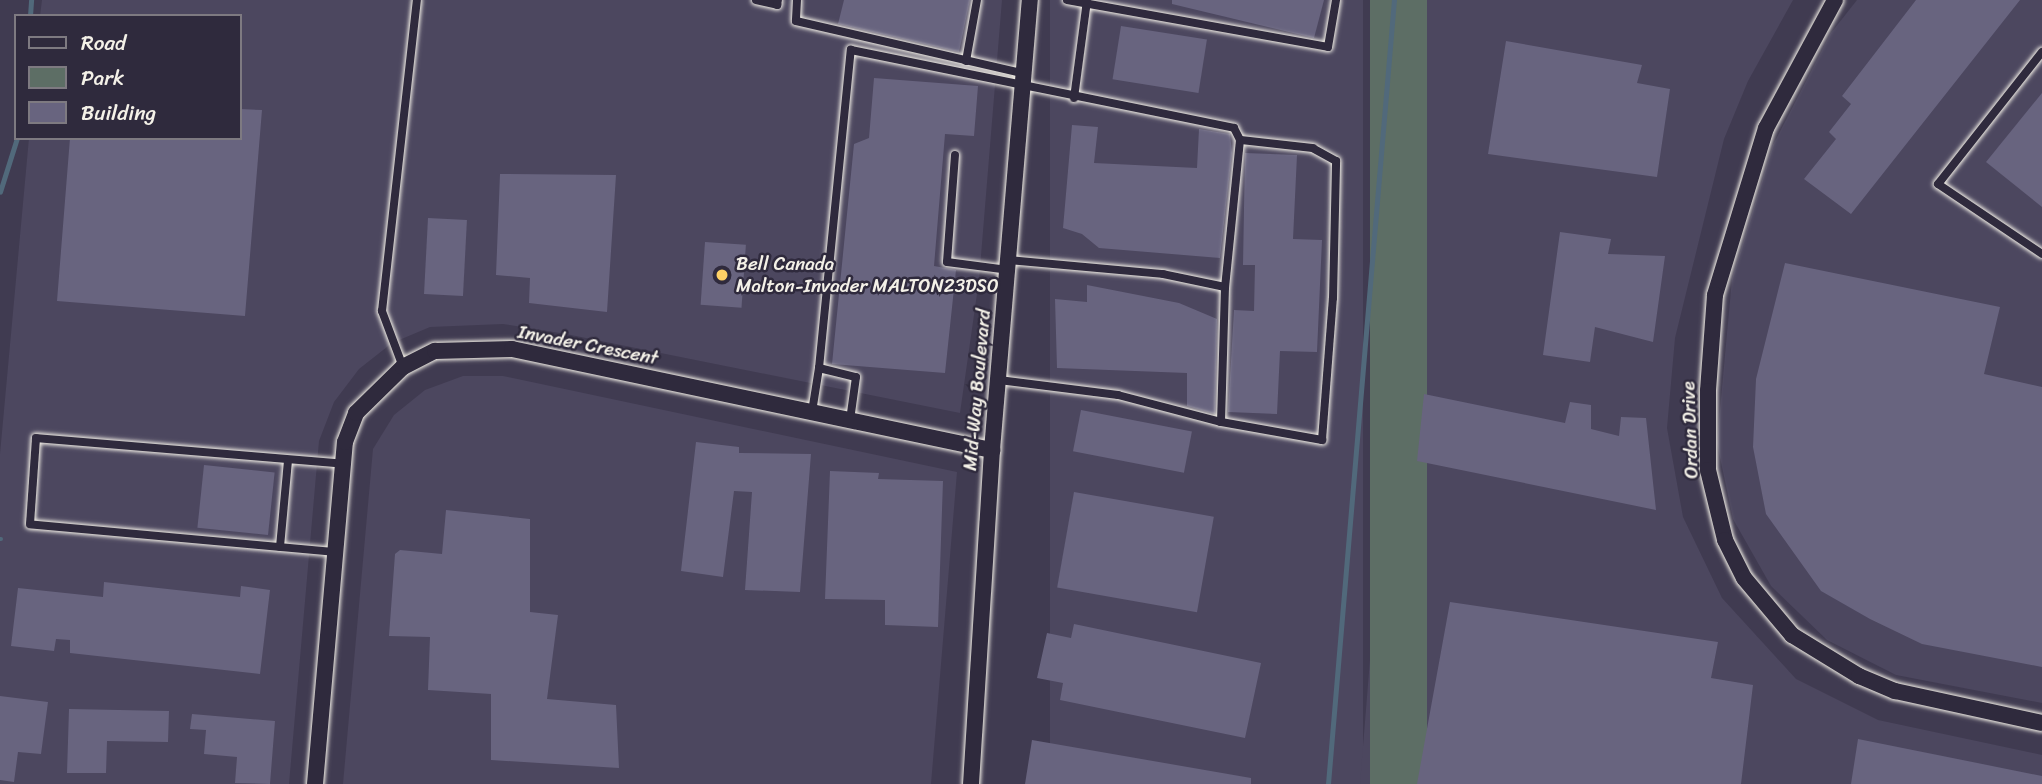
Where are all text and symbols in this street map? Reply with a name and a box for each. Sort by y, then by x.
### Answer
legend [14,14,242,140]
text: Road [81,24,126,62]
text: Park [81,59,124,97]
text: Building [81,94,156,132]
place label: Bell Canada Malton-Invader MALTON23DS0 [736,253,999,297]
marker: Bell Canada Malton-Invader MALTON23DS0 [714,267,730,283]
street label: Mid-Way Boulevard [959,309,995,471]
street label: Invader Crescent [515,320,661,370]
street label: Ordan Drive [1677,381,1703,479]

